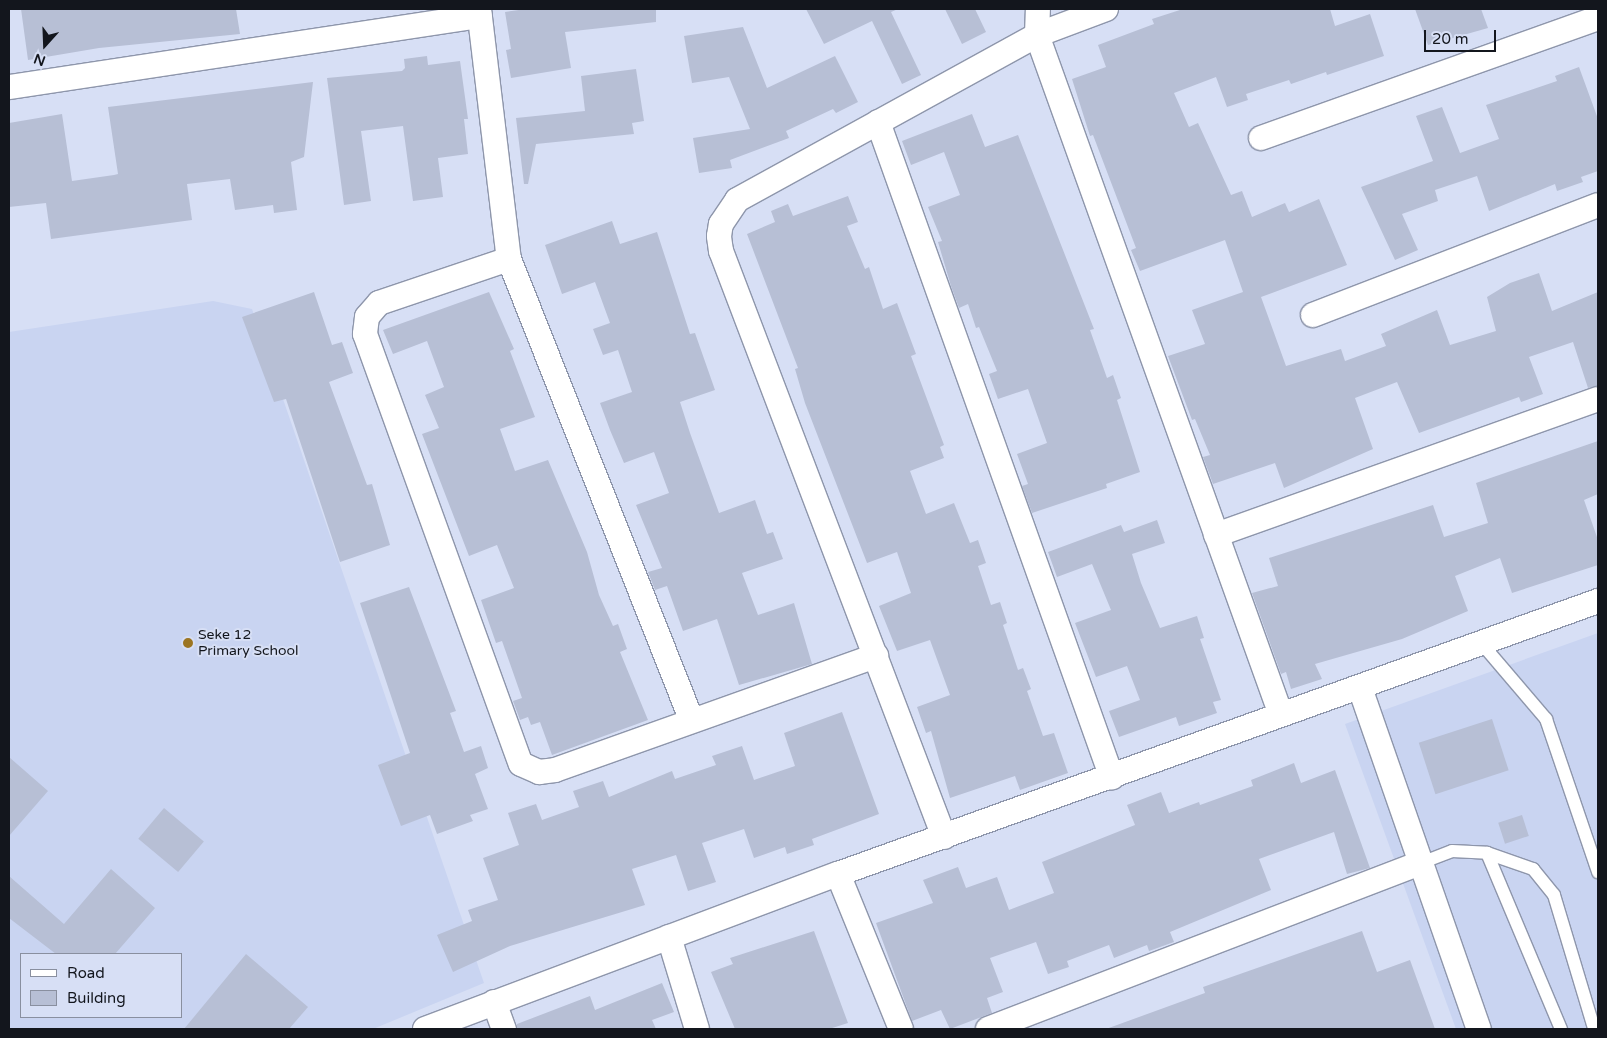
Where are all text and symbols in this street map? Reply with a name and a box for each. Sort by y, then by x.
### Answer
north arrow [20,20,70,70]
scale bar [1427,20,1500,52]
text: 20 m [1432,30,1469,48]
text: N [32,50,48,69]
place label: Seke 12 Primary School [198,627,299,660]
marker: Seke 12 Primary School [182,637,194,649]
legend [20,953,182,1018]
text: Road [67,964,105,982]
text: Building [67,989,126,1007]

